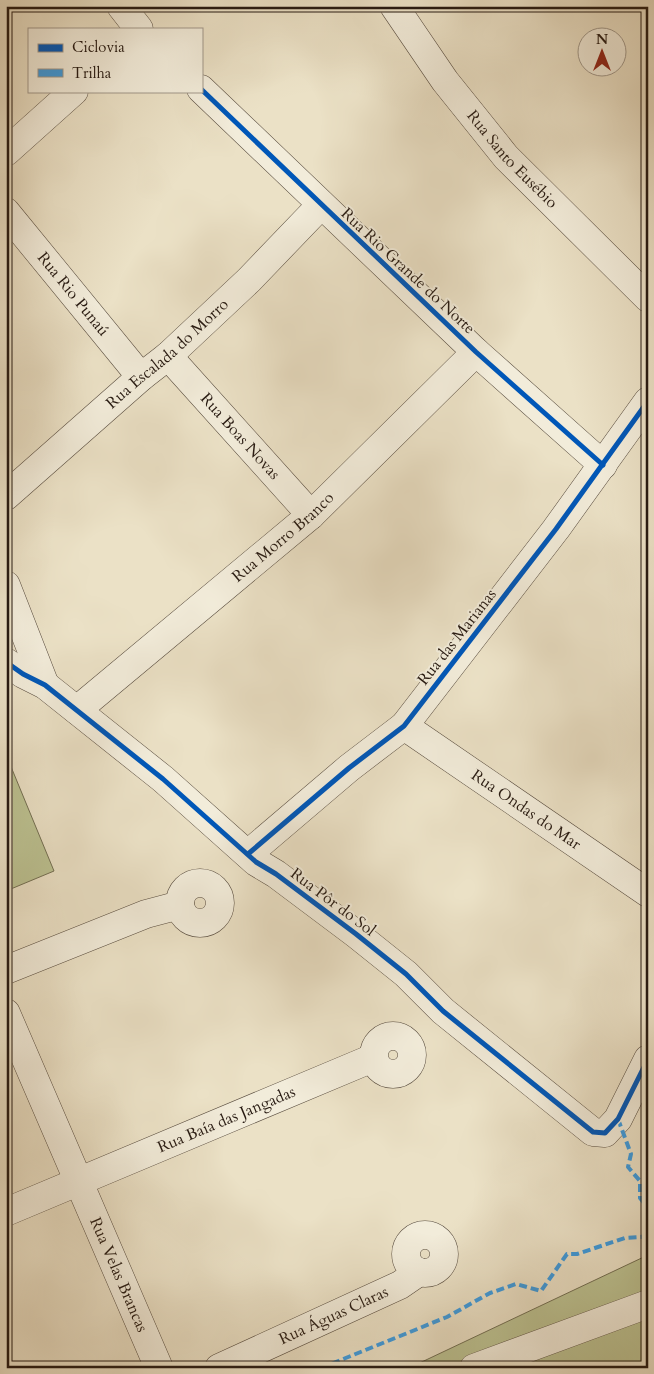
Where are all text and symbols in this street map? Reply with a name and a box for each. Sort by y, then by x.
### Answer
legend [28,28,202,92]
north arrow [576,28,626,78]
text: N [596,30,608,49]
text: Ciclovia [72,37,125,57]
text: Trilha [72,63,112,83]
street label: Rua Santo Eusébio [462,105,563,214]
street label: Rua Rio Grande do Norte [336,203,480,339]
street label: Rua Rio Punaú [32,247,114,341]
street label: Rua Escalada do Morro [101,294,234,414]
street label: Rua Boas Novas [195,388,285,485]
street label: Rua Morro Branco [227,487,339,587]
street label: Rua das Marianas [412,584,502,690]
street label: Rua Ondas do Mar [467,764,585,855]
street label: Rua Pôr do Sol [286,863,380,941]
street label: Rua Baía das Jangadas [154,1081,299,1158]
street label: Rua Velas Brancas [84,1214,153,1336]
street label: Rua Águas Claras [275,1281,392,1350]

